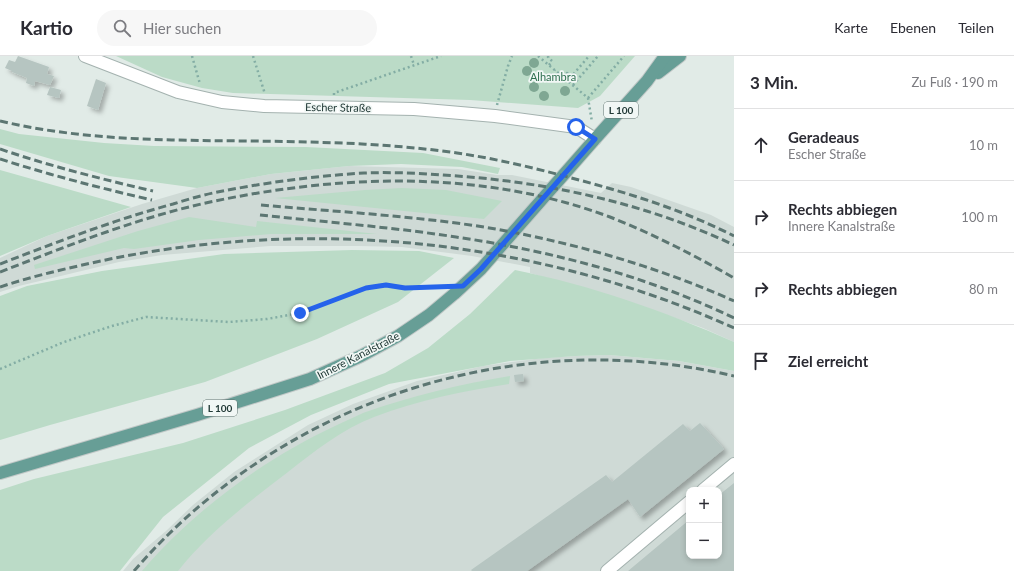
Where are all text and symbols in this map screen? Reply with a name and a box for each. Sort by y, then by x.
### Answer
search box [97,10,377,46]
text: Kartio [20,16,73,39]
icon: search [111,17,133,39]
text: Hier suchen [143,19,221,37]
text: Karte [834,19,868,36]
text: Ebenen [890,19,936,36]
text: Teilen [958,19,994,36]
park label: Alhambra [530,70,576,83]
text: 3 Min. [750,72,798,93]
text: Zu Fuß · 190 m [912,74,998,90]
street label: Escher Straße [305,100,371,114]
road number: L 100 [604,102,638,118]
route start [567,118,585,136]
text: Geradeaus [788,128,859,146]
icon: ahead [750,134,772,156]
text: 10 m [969,137,998,153]
text: Escher Straße [788,146,866,162]
text: Rechts abbiegen [788,200,897,218]
icon: right [750,206,772,228]
text: 100 m [961,209,998,225]
text: Innere Kanalstraße [788,218,895,234]
icon: right [750,278,772,300]
text: Rechts abbiegen [788,280,897,298]
text: 80 m [969,281,998,297]
route end [291,304,309,322]
street label: Innere Kanalstraße [315,329,402,381]
icon: arrive [750,350,772,372]
text: Ziel erreicht [788,352,868,370]
road number: L 100 [203,400,237,416]
map controls [686,487,722,559]
button: + [686,487,722,523]
button: − [686,523,722,559]

